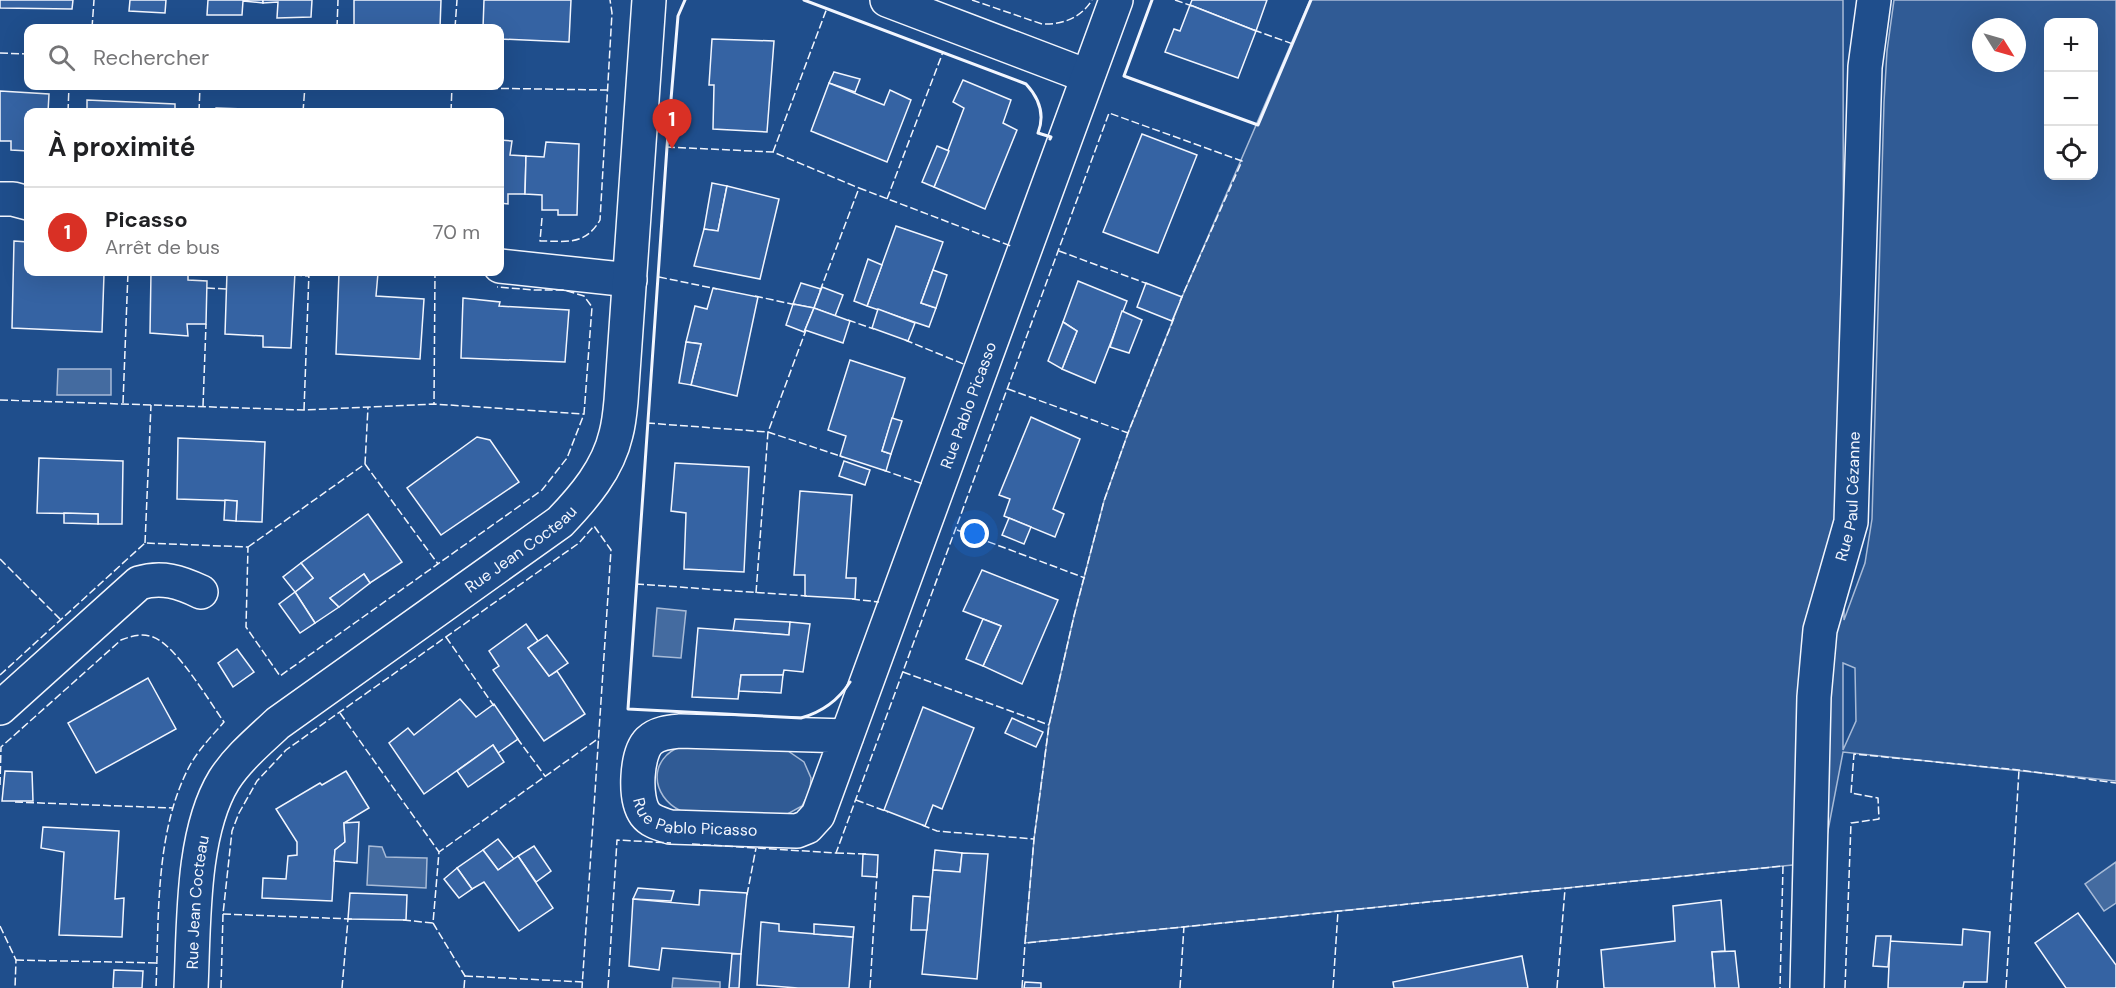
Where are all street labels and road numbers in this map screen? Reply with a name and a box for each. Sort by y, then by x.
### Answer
street label: Rue Pablo Picasso [935,339,1001,471]
street label: Rue Paul Cézanne [1830,431,1864,563]
street label: Rue Jean Cocteau [460,501,581,597]
street label: Rue Pablo Picasso [629,795,758,840]
street label: Rue Jean Cocteau [181,833,213,970]

